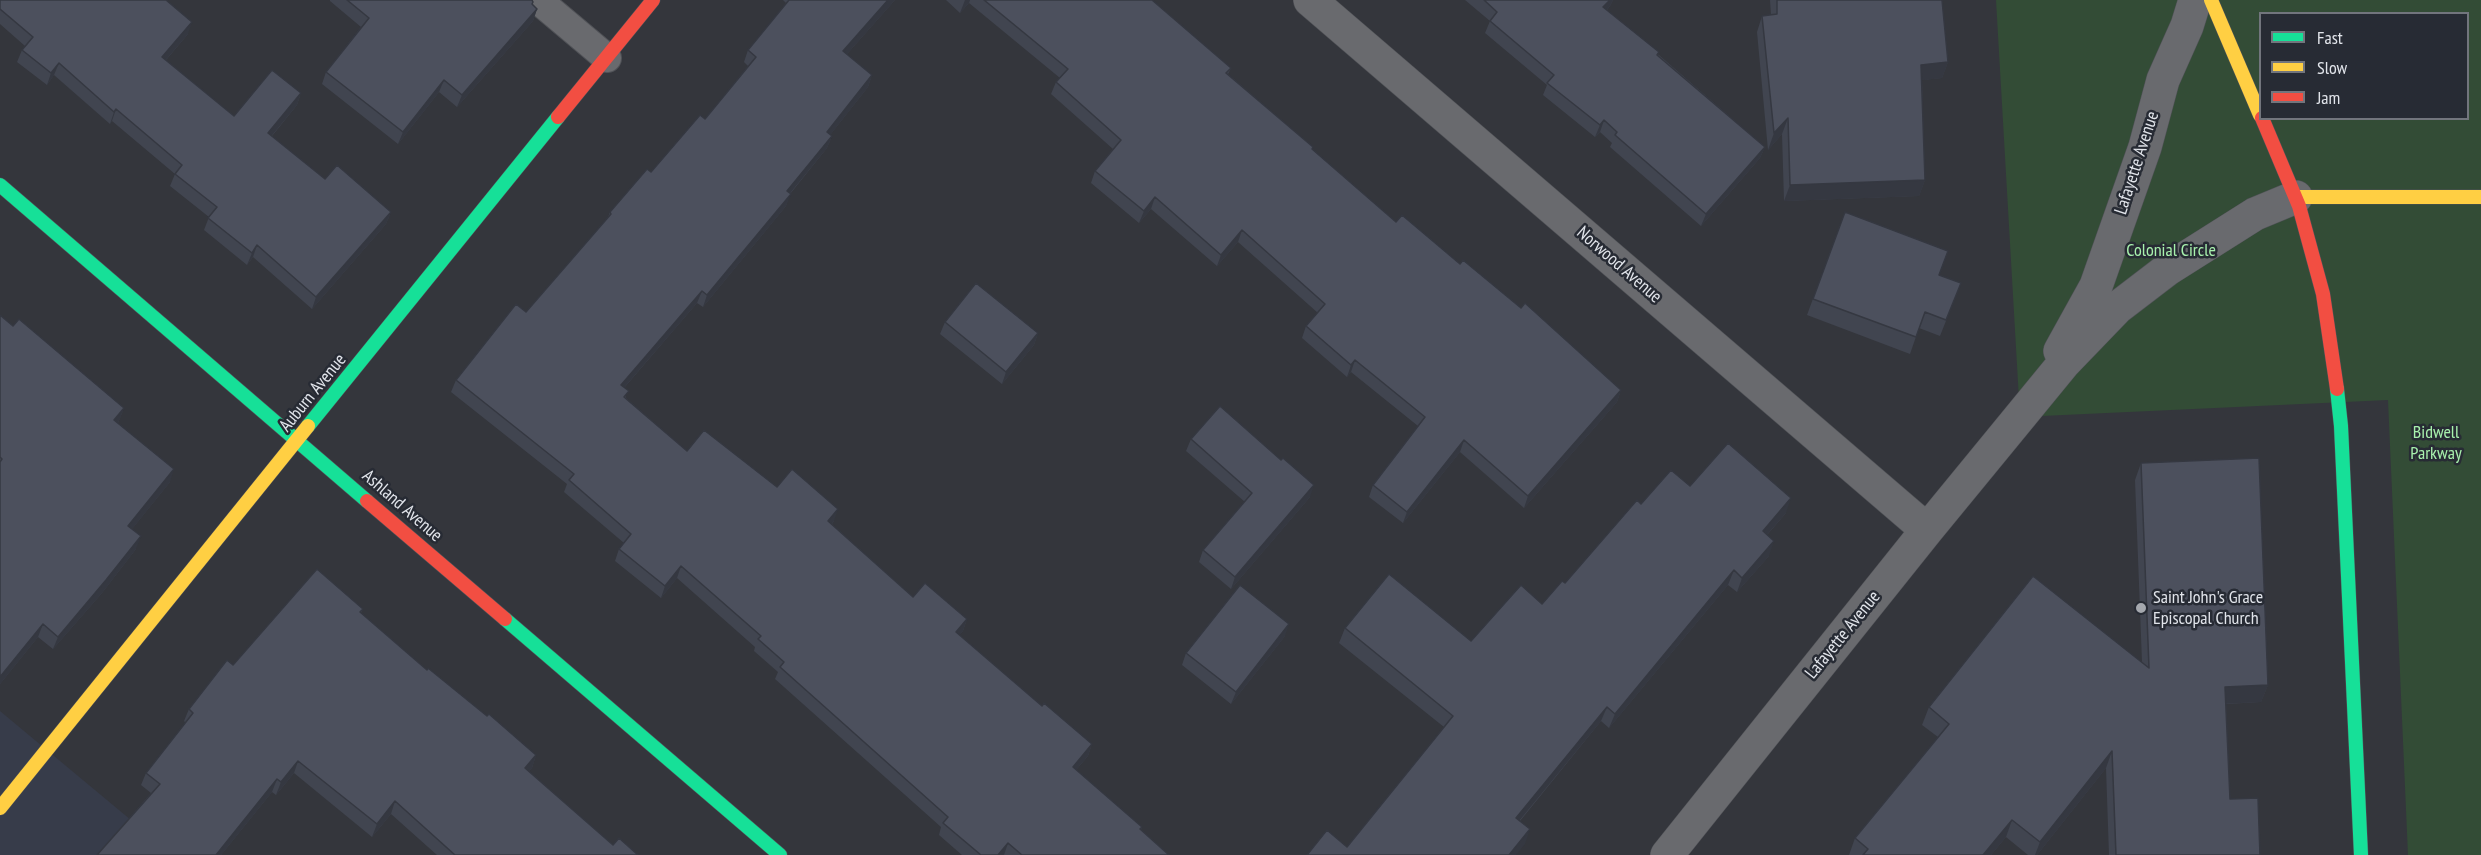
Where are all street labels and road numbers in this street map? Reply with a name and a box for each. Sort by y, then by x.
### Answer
street label: Lafayette Avenue [2110,109,2164,217]
street label: Norwood Avenue [1572,222,1666,308]
street label: Auburn Avenue [275,350,351,436]
street label: Ashland Avenue [358,465,446,547]
street label: Lafayette Avenue [1801,587,1885,683]

